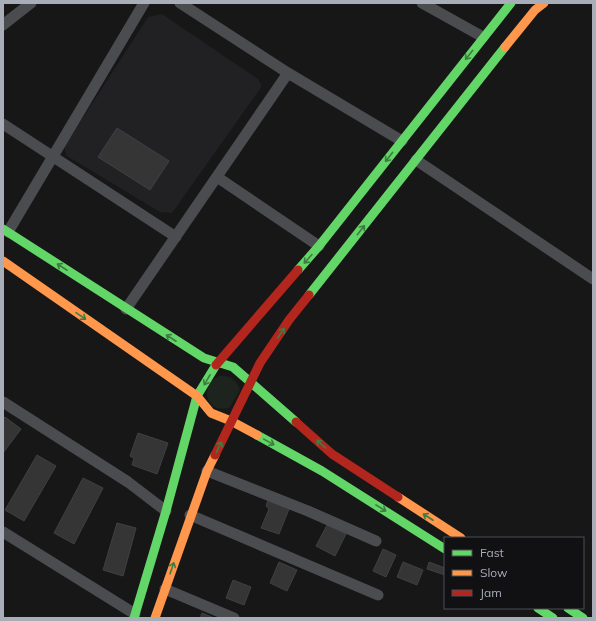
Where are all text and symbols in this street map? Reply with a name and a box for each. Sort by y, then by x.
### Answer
one-way arrow [465,50,474,61]
one-way arrow [385,152,393,163]
one-way arrow [356,225,365,236]
one-way arrow [303,254,313,264]
one-way arrow [56,262,68,270]
one-way arrow [75,312,86,320]
one-way arrow [277,328,285,339]
one-way arrow [165,333,177,341]
one-way arrow [203,374,211,385]
one-way arrow [263,438,275,446]
one-way arrow [315,439,326,448]
one-way arrow [216,441,223,453]
one-way arrow [375,504,386,512]
one-way arrow [422,512,434,520]
legend [444,537,584,609]
text: Fast [480,545,504,560]
one-way arrow [169,562,177,574]
text: Slow [480,565,508,580]
text: Jam [480,585,502,600]

